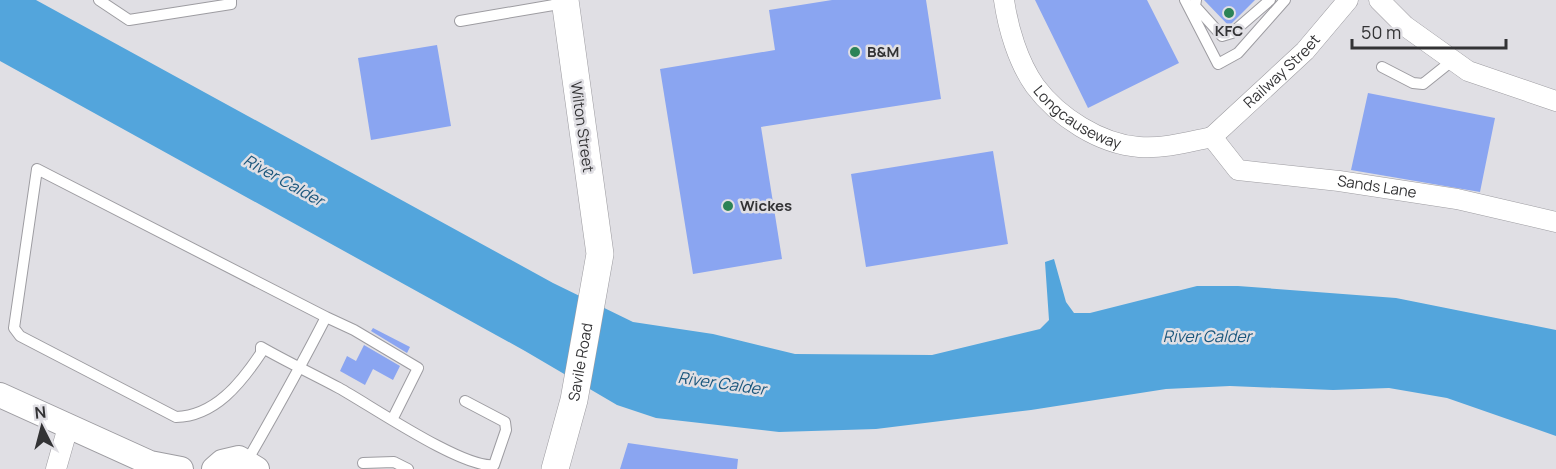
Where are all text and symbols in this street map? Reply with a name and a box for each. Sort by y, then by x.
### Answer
marker: KFC [1222,6,1236,20]
scale bar [1352,12,1506,50]
place label: KFC [1215,20,1243,41]
text: 50 m [1361,20,1401,44]
street label: Railway Street [1239,30,1325,113]
place label: B&M [867,41,899,62]
marker: B&M [848,45,862,59]
street label: Wilton Street [566,80,599,174]
street label: Longcauseway [1029,81,1124,154]
water label: River Calder [240,149,330,212]
street label: Sands Lane [1336,170,1418,203]
place label: Wickes [740,195,792,216]
marker: Wickes [721,199,735,213]
street label: Savile Road [563,321,598,403]
water label: River Calder [1163,325,1254,347]
water label: River Calder [677,366,770,400]
north arrow [12,397,72,457]
text: N [34,401,47,424]

